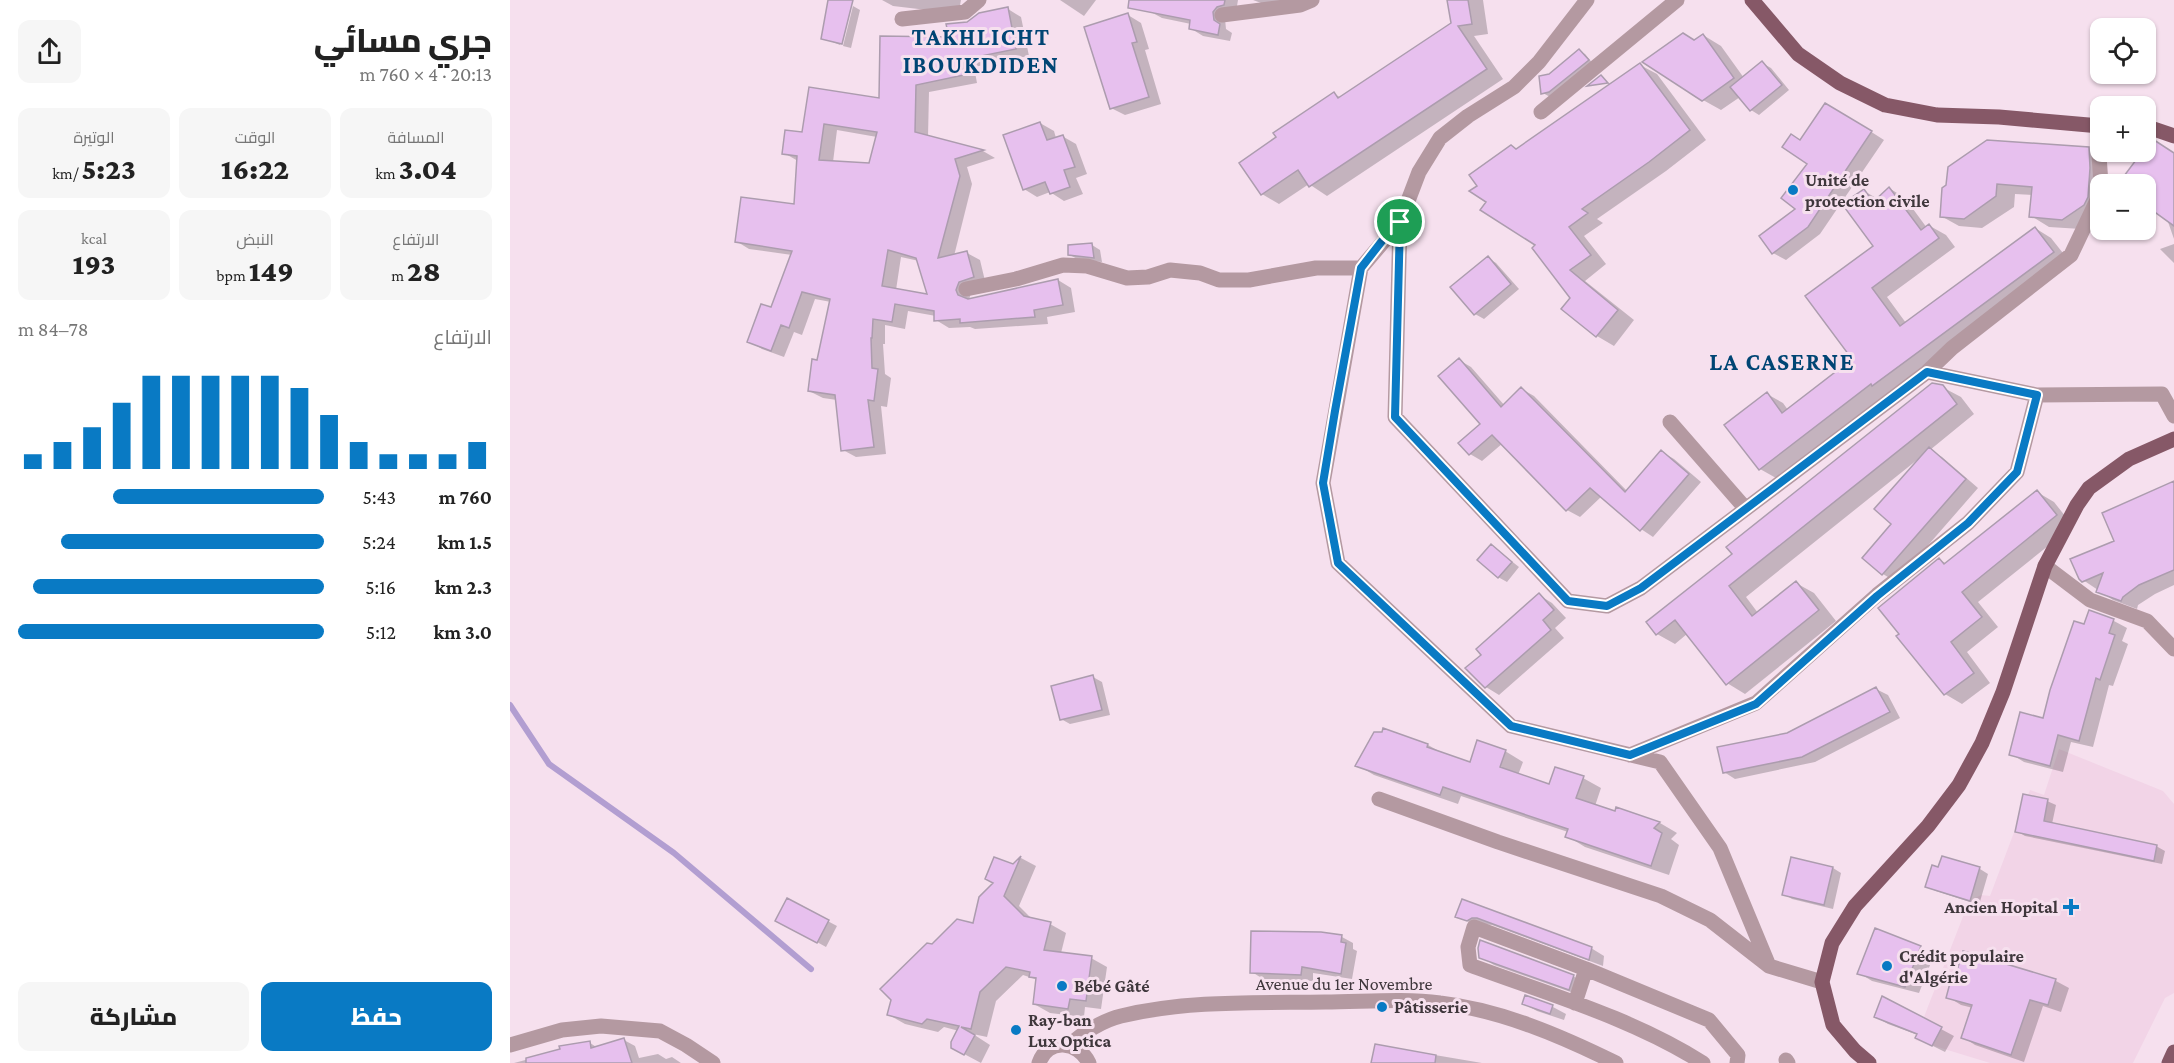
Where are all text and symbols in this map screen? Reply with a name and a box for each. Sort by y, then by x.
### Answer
map controls [2090,18,2156,240]
button: locate [2090,18,2156,84]
button: share [18,20,81,83]
text: جري مسائي [314,22,492,59]
district label: TAKHLICHT IBOUKDIDEN [903,23,1059,78]
text: 20:13 · 4 × 760 m [360,63,492,85]
button: + [2090,96,2156,162]
text: الوتيرة [73,129,115,146]
text: الوقت [235,129,275,146]
text: المسافة [388,129,444,146]
text: 5:23 [81,152,136,185]
text: 16:22 [221,152,289,185]
text: 3.04 [399,152,457,185]
text: /km [52,165,81,182]
text: km [375,165,399,182]
place label: Unité de protection civile [1805,170,1930,211]
button: − [2090,174,2156,240]
marker: Unité de protection civile [1786,183,1800,197]
pin [1374,196,1425,247]
icon: arrive [1383,205,1416,238]
text: kcal [81,230,107,247]
text: النبض [236,231,274,248]
text: الارتفاع [393,231,439,248]
text: 193 [73,247,115,280]
text: 149 [249,254,294,287]
text: 28 [407,254,441,287]
text: bpm [216,267,249,284]
text: m [391,267,407,284]
text: 78–84 m [18,318,88,340]
text: الارتفاع [433,326,492,348]
district label: LA CASERNE [1709,348,1855,375]
text: 5:43 [362,486,396,508]
text: 760 m [439,486,492,508]
text: 5:24 [362,531,396,553]
text: 1.5 km [437,531,492,553]
text: 5:16 [365,576,396,598]
text: 2.3 km [435,576,492,598]
text: 5:12 [366,621,396,643]
text: 3.0 km [433,621,492,643]
place label: Ancien Hopital [1943,897,2058,917]
marker: Ancien Hopital [2062,898,2080,916]
place label: Crédit populaire d'Algérie [1899,946,2024,987]
marker: Crédit populaire d'Algérie [1880,959,1894,973]
street label: Avenue du 1er Novembre [1256,974,1432,994]
place label: Bébé Gâté [1074,976,1150,996]
marker: Bébé Gâté [1055,979,1069,993]
button: مشاركة [18,982,249,1051]
button: حفظ [261,982,492,1051]
place label: Pâtisserie [1394,997,1468,1017]
marker: Pâtisserie [1375,1000,1389,1014]
place label: Ray-ban Lux Optica [1028,1010,1111,1051]
marker: Ray-ban Lux Optica [1009,1023,1023,1037]

